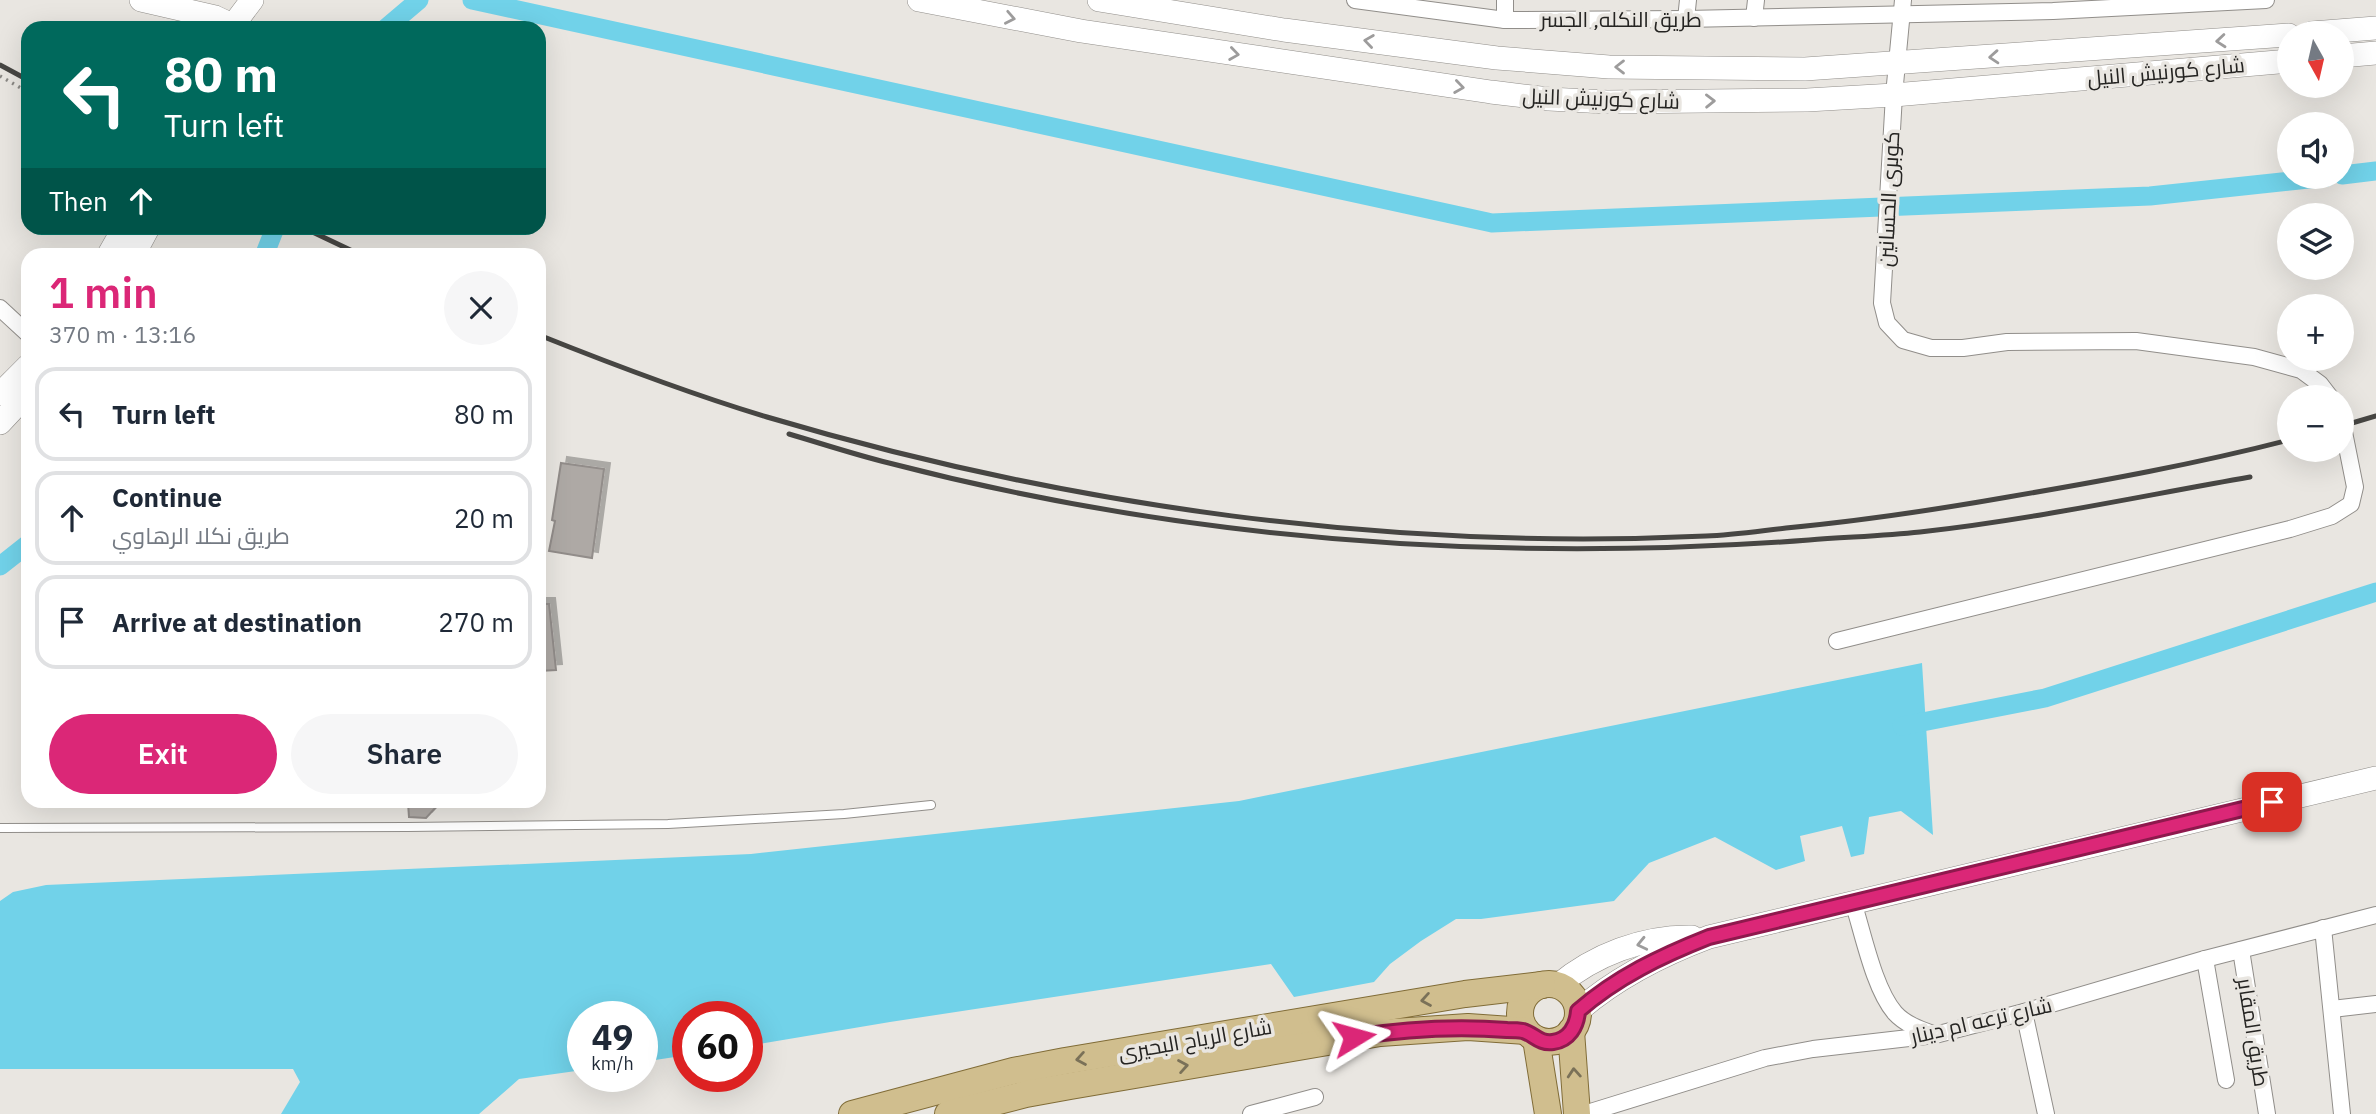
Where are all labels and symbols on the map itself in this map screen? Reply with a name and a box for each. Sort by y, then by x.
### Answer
street label: طريق النكله, الجسر [1539,5,1702,33]
one-way arrow [1004,9,1016,24]
north arrow [2277,21,2354,98]
one-way arrow [2215,33,2226,48]
one-way arrow [1364,34,1375,49]
one-way arrow [1228,46,1240,61]
one-way arrow [1988,50,1999,65]
street label: شارع كورنيش النيل [2086,50,2246,93]
one-way arrow [1614,59,1625,75]
one-way arrow [1453,79,1465,94]
street label: شارع كورنيش النيل [1522,81,1680,116]
one-way arrow [1706,93,1716,109]
street label: كوبرى الحسانين [1870,130,1906,268]
pin [2242,772,2302,832]
one-way arrow [1636,935,1648,950]
street label: طريق المقابر [2231,974,2276,1089]
street label: شارع ترعه ام دينار [1906,990,2055,1051]
one-way arrow [1420,992,1432,1007]
position arrow [1317,1000,1391,1074]
speed limit sign: 60 [672,1001,763,1092]
street label: شارع الرياح البحيرى [1116,1012,1274,1067]
one-way arrow [1075,1051,1087,1066]
one-way arrow [1177,1059,1189,1074]
one-way arrow [1567,1067,1582,1078]

